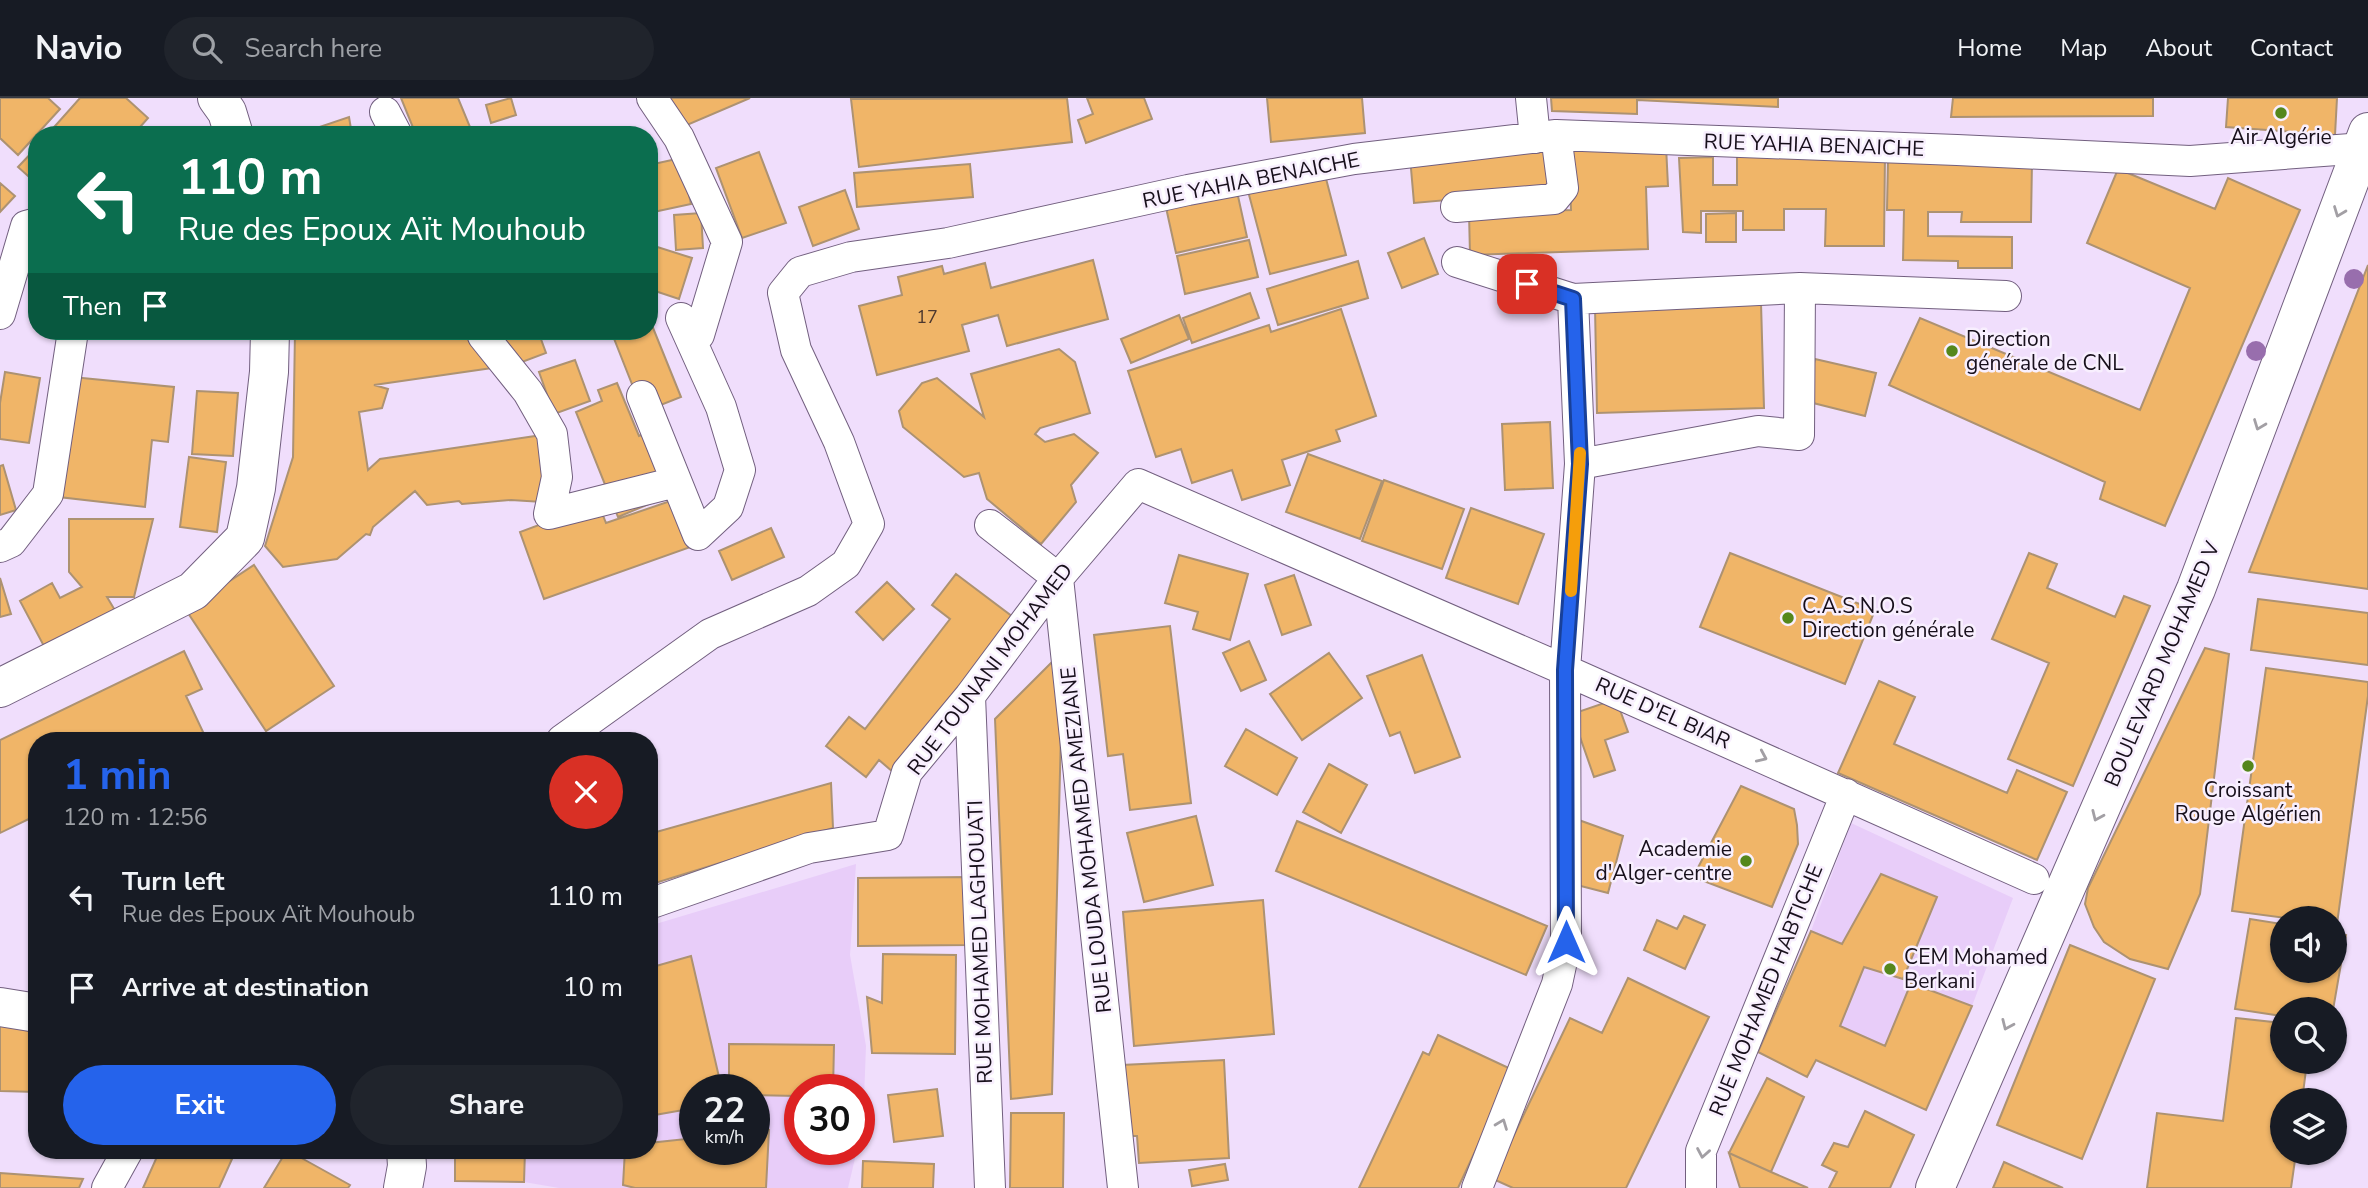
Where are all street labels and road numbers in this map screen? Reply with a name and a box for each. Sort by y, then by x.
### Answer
street label: RUE YAHIA BENAICHE [1703,127,1925,163]
street label: RUE YAHIA BENAICHE [1140,145,1362,215]
street label: BOULEVARD MOHAMED V [2098,537,2227,791]
street label: RUE TOUNANI MOHAMED [901,557,1079,781]
street label: RUE LOUDA MOHAMED AMEZIANE [1054,666,1118,1014]
street label: RUE D'EL BIAR [1591,671,1735,755]
street label: RUE MOHAMED LAGHOUATI [961,800,999,1084]
street label: RUE MOHAMED HABTICHE [1703,860,1829,1120]

